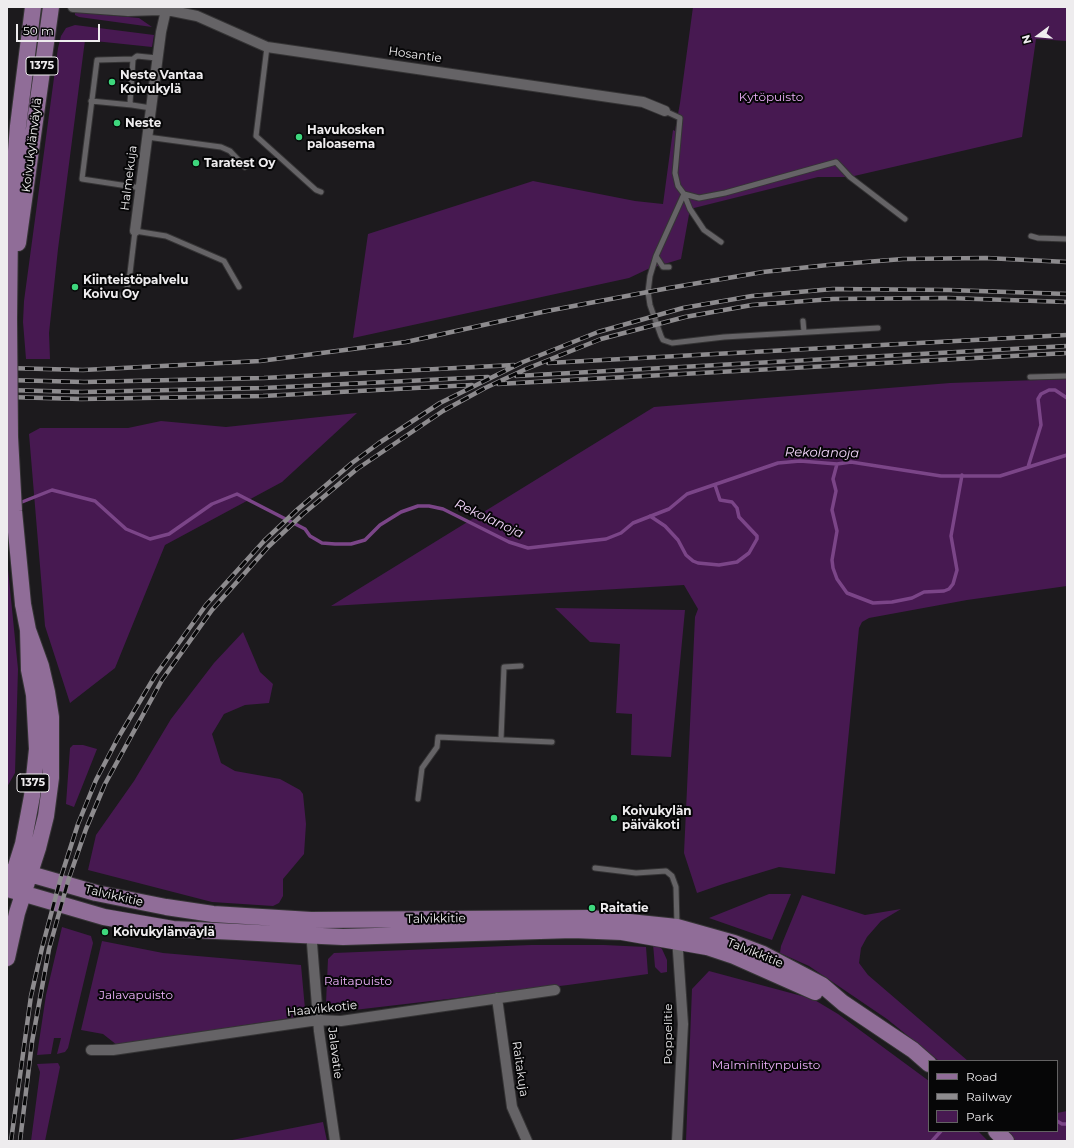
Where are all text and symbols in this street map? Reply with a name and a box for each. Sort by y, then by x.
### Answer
scale bar [18,16,102,42]
north arrow [1018,16,1058,56]
text: 50 m [23,23,54,38]
text: N [1019,33,1034,46]
street label: Hosantie [387,44,443,66]
road number: 1375 [26,57,58,75]
place label: Neste Vantaa Koivukylä [120,68,203,96]
marker: Neste Vantaa Koivukylä [107,77,117,87]
park label: Kytöpuisto [739,90,803,104]
street label: Koivukylänväylä [19,97,45,193]
place label: Neste [125,116,161,130]
marker: Neste [112,118,122,128]
place label: Havukosken paloasema [307,123,385,151]
marker: Havukosken paloasema [294,132,304,142]
street label: Halmekuja [118,145,140,211]
place label: Taratest Oy [204,156,275,170]
marker: Taratest Oy [191,158,201,168]
place label: Kiinteistöpalvelu Koivu Oy [83,273,188,301]
marker: Kiinteistöpalvelu Koivu Oy [70,282,80,292]
water label: Rekolanoja [785,445,859,461]
water label: Rekolanoja [452,496,526,542]
road number: 1375 [17,774,49,792]
place label: Koivukylän päiväkoti [622,804,692,832]
marker: Koivukylän päiväkoti [609,813,619,823]
street label: Talvikkitie [83,882,145,910]
place label: Raitatie [600,901,649,915]
marker: Raitatie [587,903,597,913]
street label: Talvikkitie [406,911,466,927]
place label: Koivukylänväylä [113,925,215,939]
marker: Koivukylänväylä [100,927,110,937]
street label: Talvikkitie [725,935,785,971]
park label: Raitapuisto [324,974,392,988]
park label: Jalavapuisto [99,988,173,1002]
street label: Haavikkotie [286,998,358,1020]
street label: Poppelitie [661,1003,675,1065]
street label: Jalavatie [325,1026,345,1080]
street label: Raitakuja [509,1040,531,1098]
park label: Malminiitynpuisto [712,1058,820,1072]
legend [928,1060,1058,1132]
text: Road [966,1069,997,1084]
text: Railway [966,1089,1012,1104]
text: Park [966,1109,993,1124]

